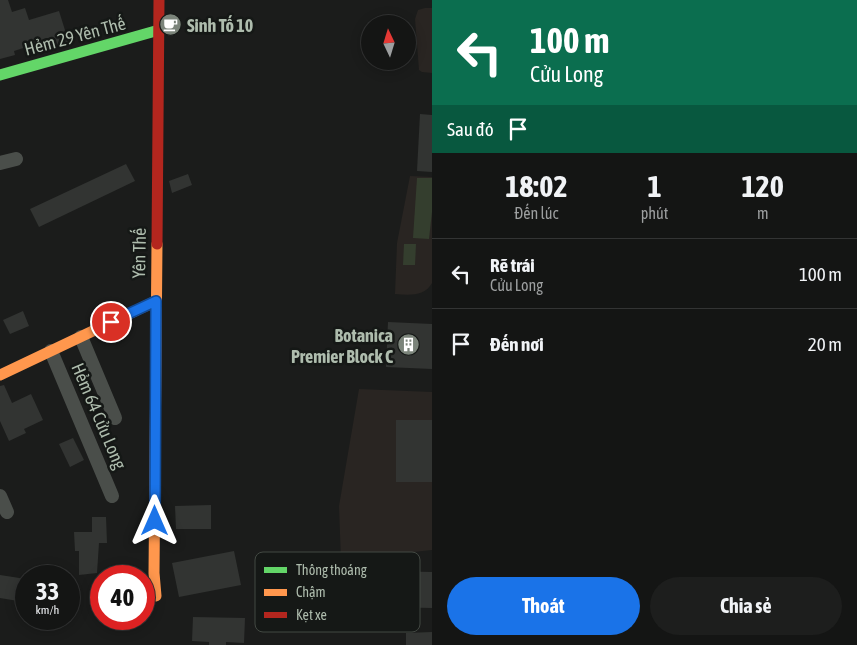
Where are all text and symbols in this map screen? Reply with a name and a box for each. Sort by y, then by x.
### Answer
street label: Hẻm 29 Yên Thế [22,11,128,60]
cafe icon: Sinh Tố 10 [159,13,183,37]
place label: Sinh Tố 10 [187,15,253,36]
north arrow [361,15,416,70]
map controls [361,15,416,70]
icon: left [447,20,512,85]
text: 100 m [530,20,609,60]
text: Cửu Long [530,61,603,87]
icon: arrive [504,115,532,143]
text: Sau đó [447,118,494,140]
text: 18:02 [505,169,568,203]
text: 1 [647,169,662,203]
text: 120 [742,169,784,203]
text: Đến lúc [514,204,558,222]
text: phút [641,204,668,222]
text: m [757,204,768,222]
street label: Yên Thế [127,227,150,279]
text: Rẽ trái [490,254,535,276]
icon: left [447,260,475,288]
text: 100 m [799,263,842,285]
text: Cửu Long [490,276,543,294]
pin [90,301,132,343]
icon: arrive [97,308,125,336]
place label: Botanica Premier Block C [291,325,393,367]
icon: arrive [447,330,475,358]
building icon: Botanica Premier Block C [397,333,421,357]
text: Đến nơi [490,333,544,355]
text: 20 m [808,333,842,355]
street label: Hẻm 64 Cửu Long [67,360,131,472]
position arrow [128,494,180,546]
legend [255,552,420,632]
text: Thông thoáng [296,562,367,578]
speed limit sign: 40 [90,565,155,630]
text: 33 [36,577,59,605]
button: Thoát [447,577,640,635]
button: Chia sẻ [650,577,842,635]
text: Chậm [296,584,326,600]
text: km/h [36,603,59,617]
text: Kẹt xe [296,607,327,623]

